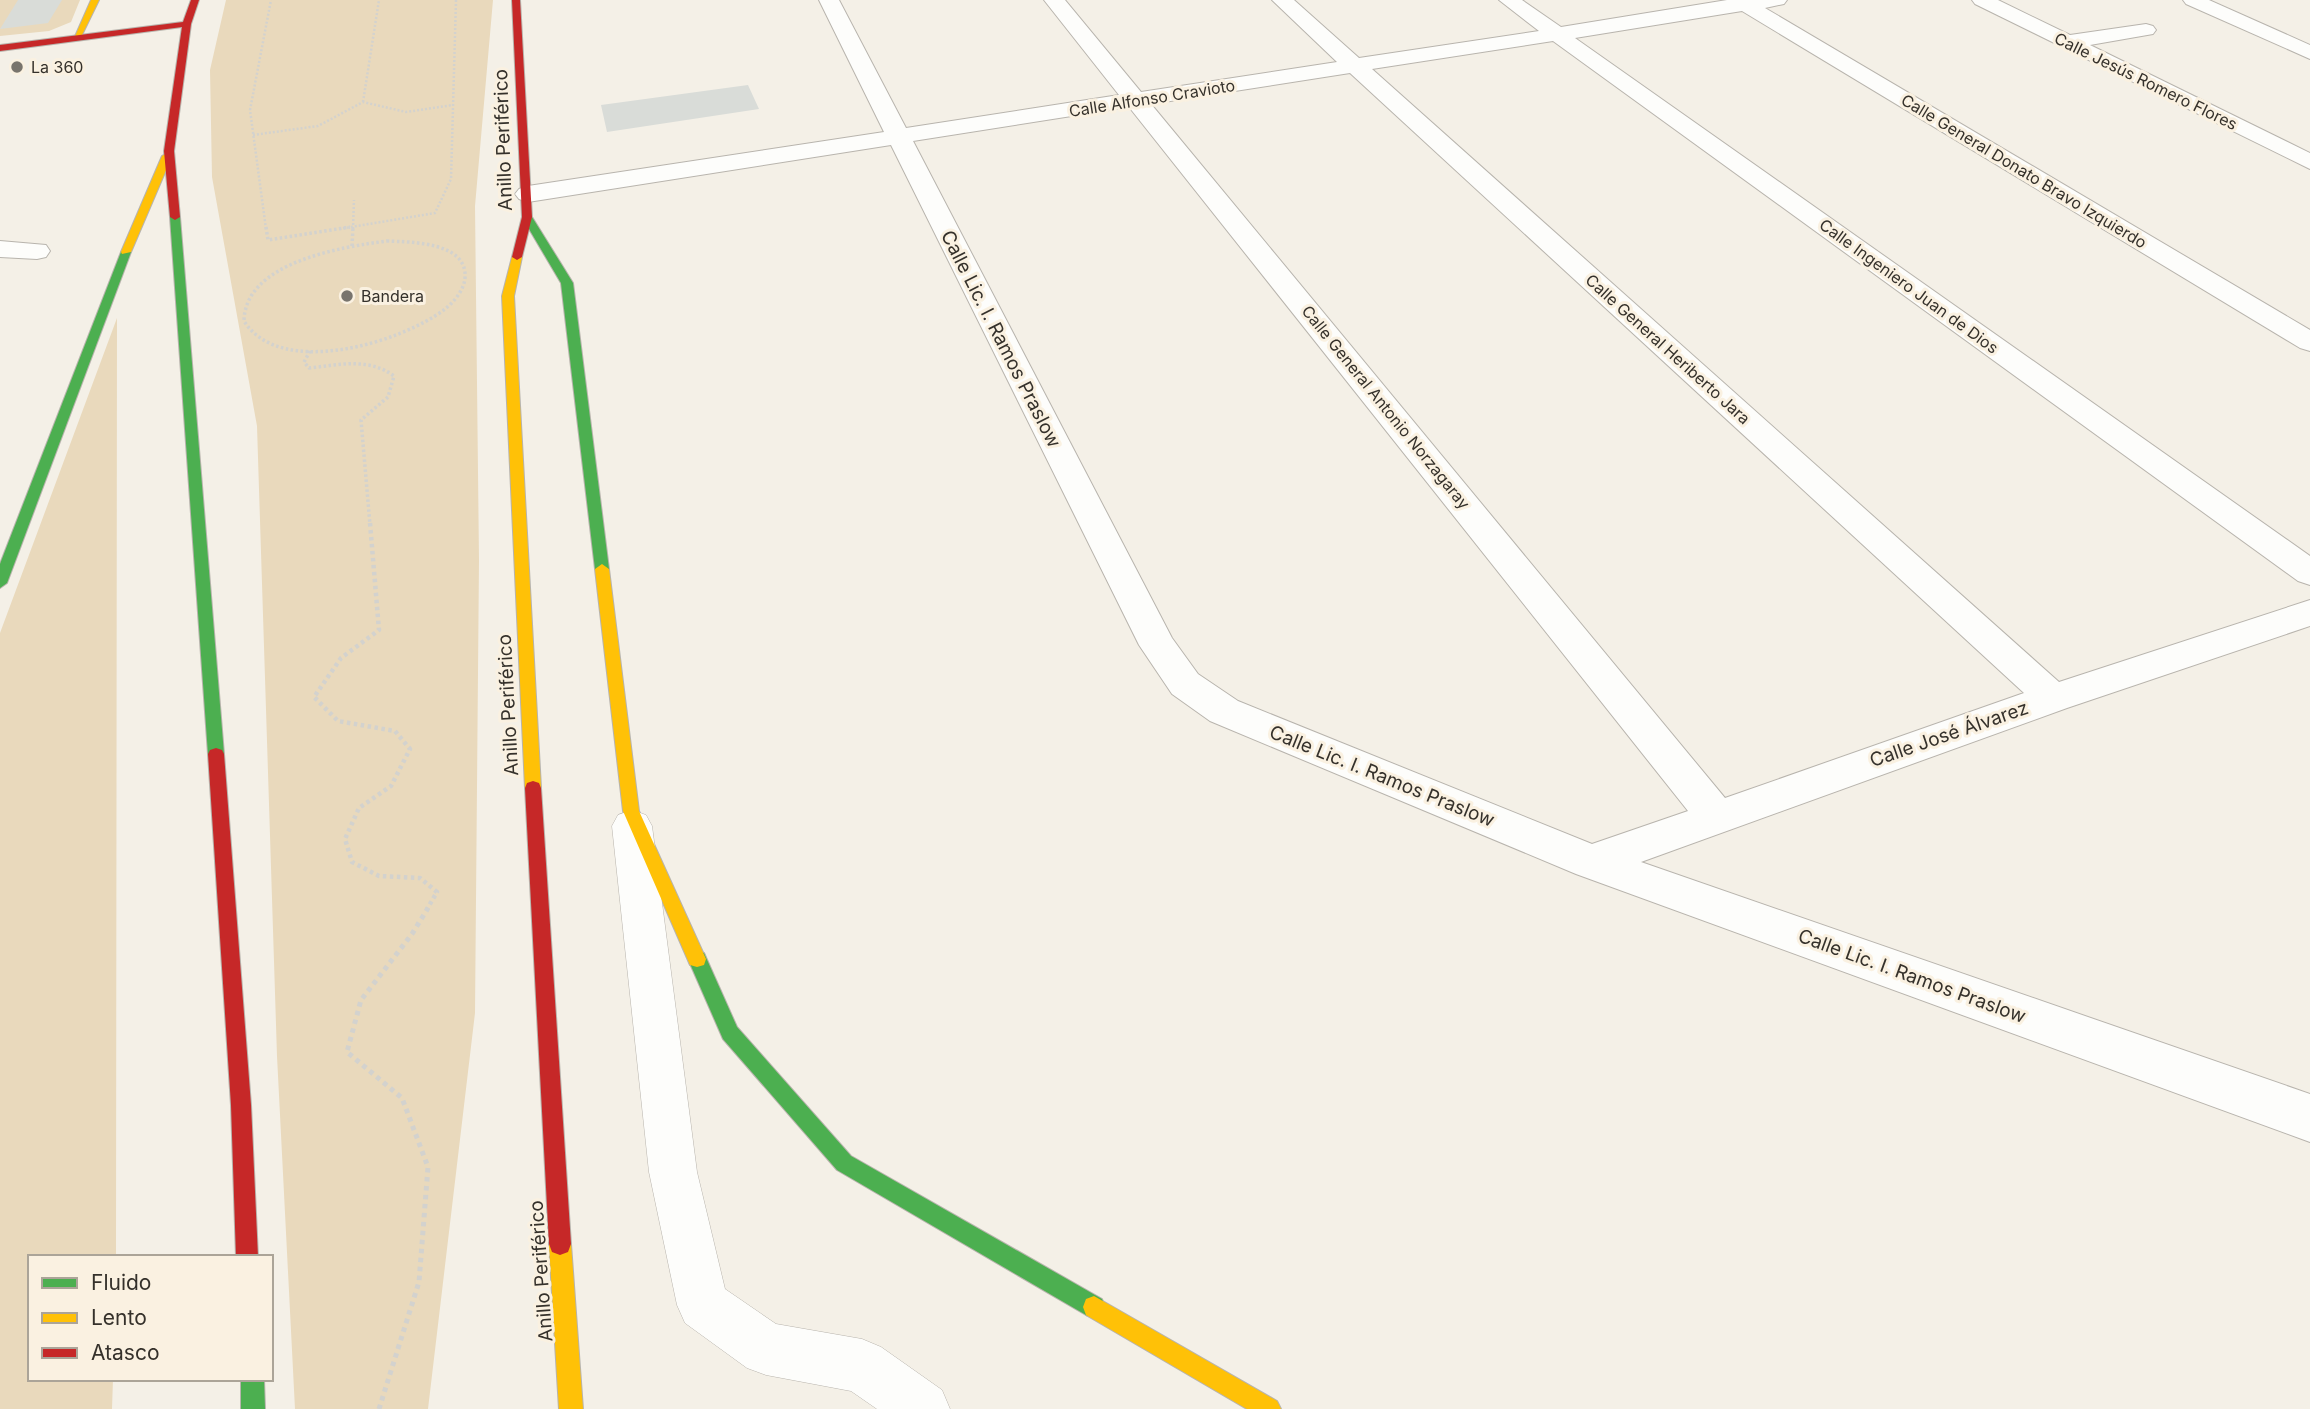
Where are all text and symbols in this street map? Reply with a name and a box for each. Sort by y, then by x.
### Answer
street label: Calle Jesús Romero Flores [2051,28,2241,134]
place label: La 360 [31,57,83,77]
marker: La 360 [9,59,25,75]
street label: Anillo Periférico [489,69,517,211]
street label: Calle Alfonso Cravioto [1068,75,1236,121]
street label: Calle General Donato Bravo Izquierdo [1898,90,2150,252]
street label: Calle Ingeniero Juan de Dios [1816,214,2002,358]
street label: Calle Lic. I. Ramos Praslow [936,227,1066,451]
street label: Calle General Heriberto Jara [1582,270,1754,428]
place label: Bandera [361,286,424,306]
marker: Bandera [339,288,355,304]
street label: Calle General Antonio Norzagaray [1298,301,1474,513]
street label: Anillo Periférico [493,634,523,776]
street label: Calle José Álvarez [1866,695,2031,772]
street label: Calle Lic. I. Ramos Praslow [1266,720,1498,832]
street label: Calle Lic. I. Ramos Praslow [1795,924,2029,1028]
street label: Anillo Periférico [525,1199,557,1343]
legend [28,1255,273,1381]
text: Fluido [91,1270,151,1295]
text: Lento [91,1305,147,1330]
text: Atasco [91,1340,160,1365]

